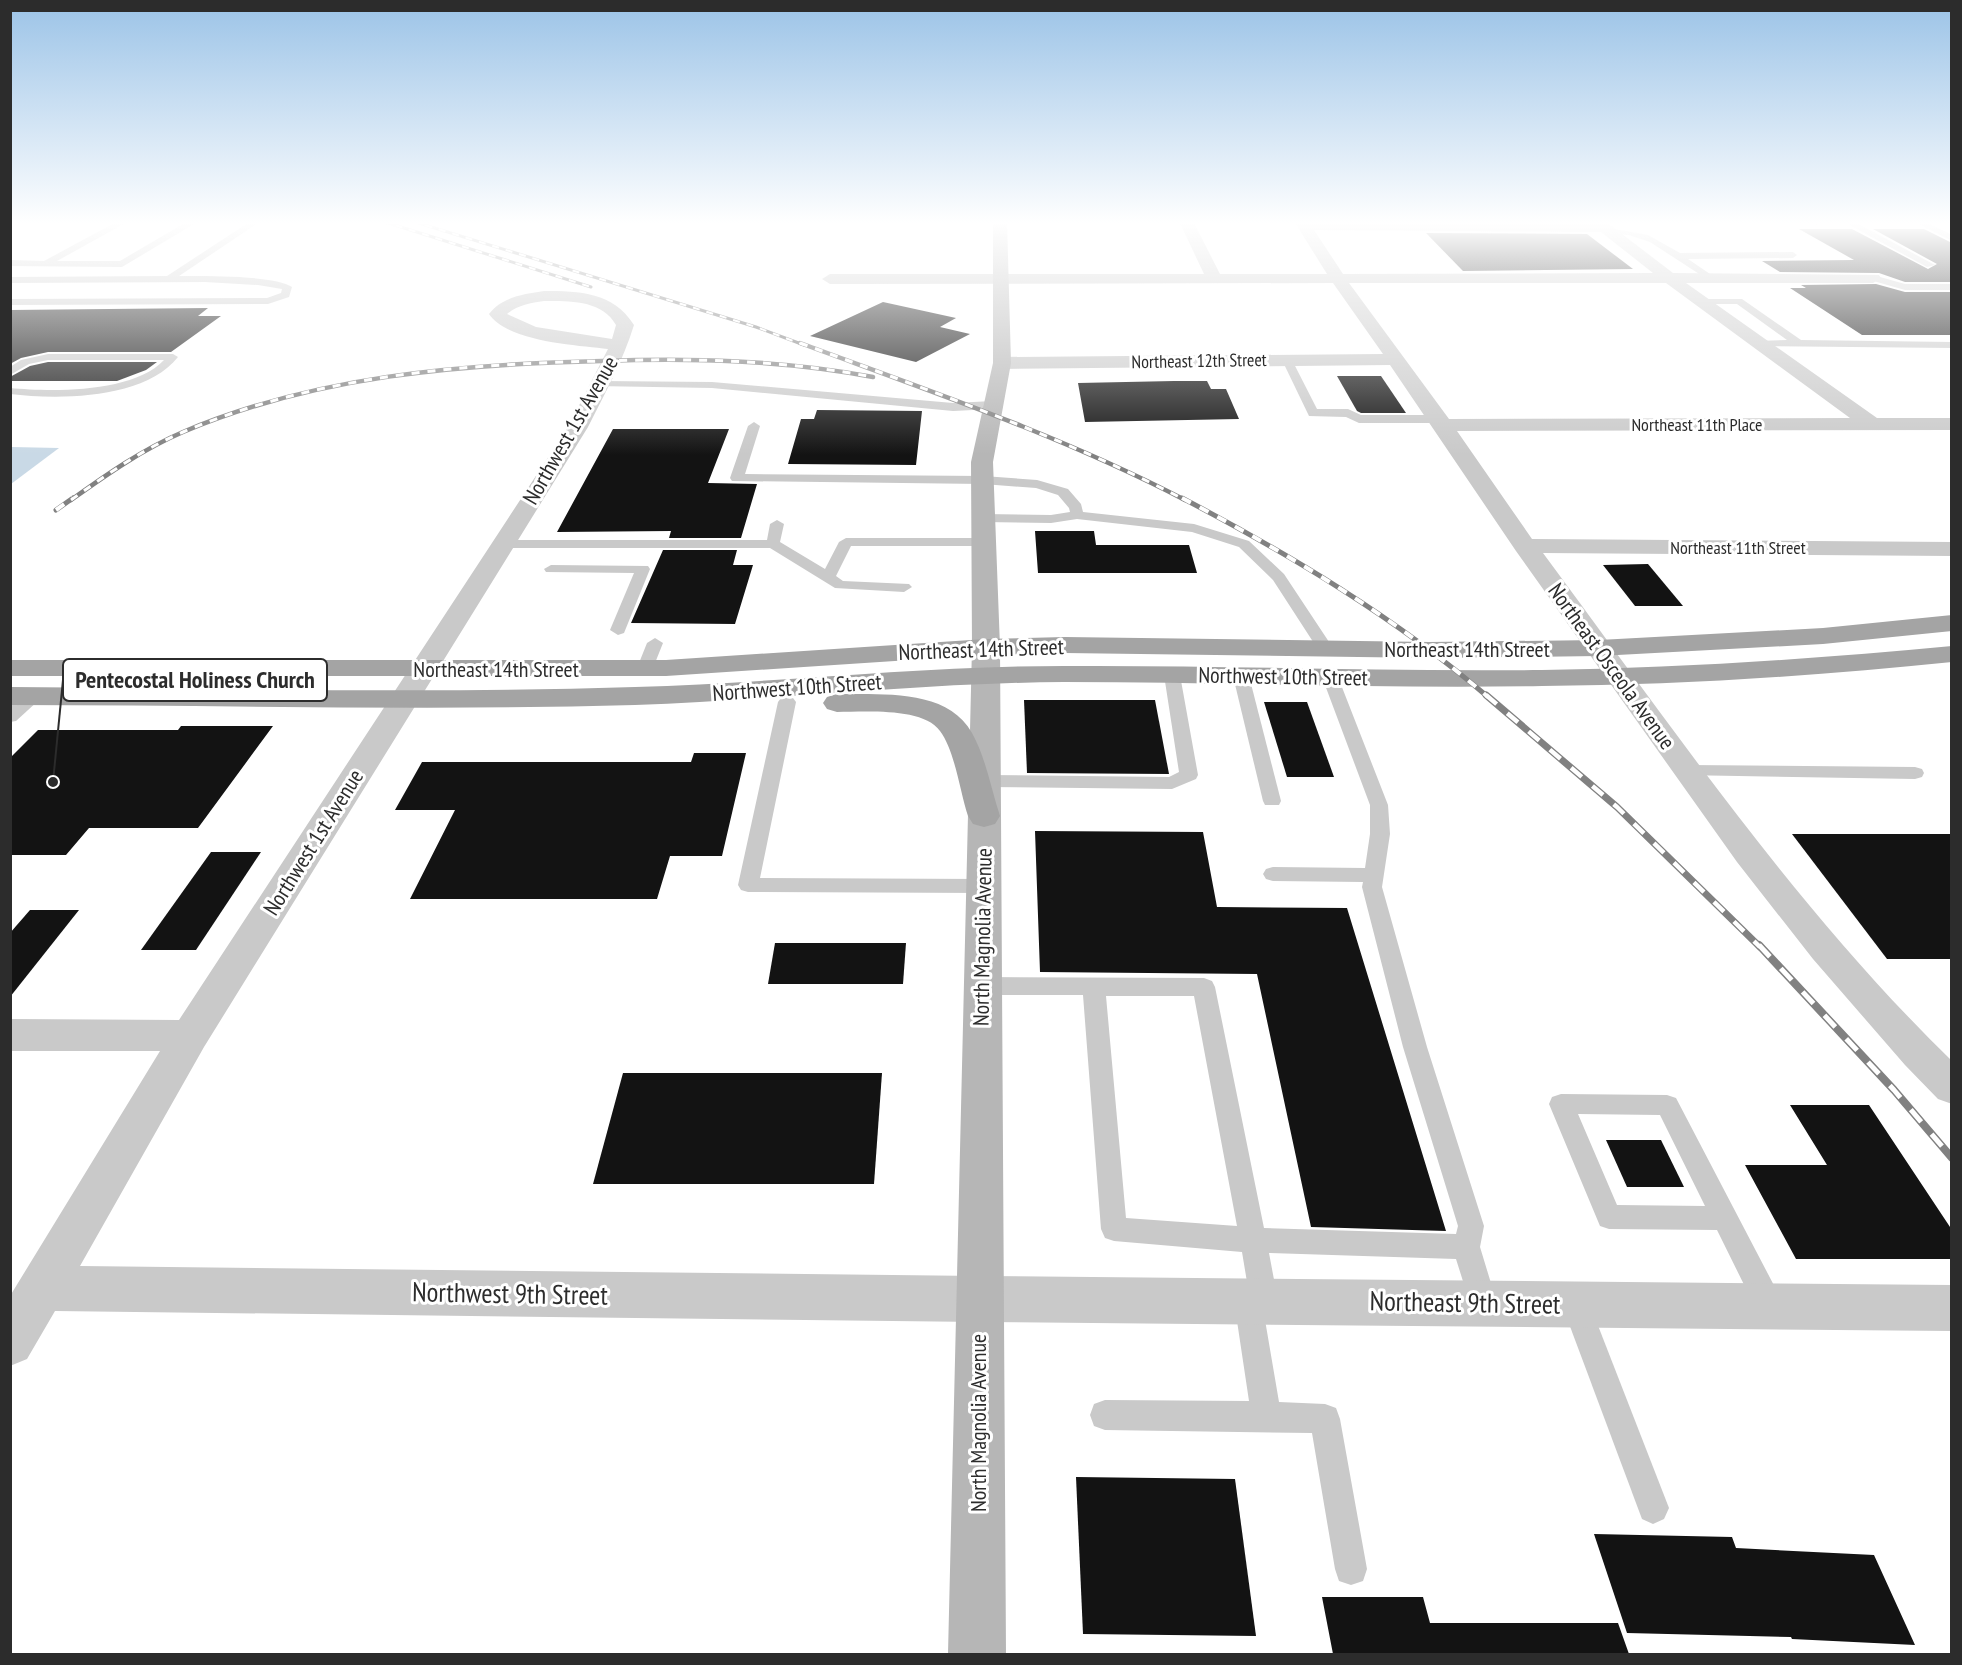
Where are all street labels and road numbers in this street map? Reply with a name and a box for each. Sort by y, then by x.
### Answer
street label: Northeast 12th Street [1131,348,1267,373]
street label: Northwest 1st Avenue [516,351,624,509]
street label: Northeast 11th Place [1631,413,1763,436]
street label: Northeast 11th Street [1670,536,1806,559]
street label: Northeast Osceola Avenue [1542,577,1682,755]
street label: Northeast 14th Street [898,632,1064,666]
street label: Northeast 14th Street [1384,635,1550,663]
street label: Northeast 14th Street [413,655,579,683]
street label: Northwest 10th Street [1198,661,1368,691]
street label: Northwest 10th Street [712,667,882,707]
street label: Northwest 1st Avenue [257,764,369,920]
street label: North Magnolia Avenue [966,848,998,1026]
street label: Northwest 9th Street [412,1274,609,1312]
street label: Northeast 9th Street [1369,1283,1561,1321]
street label: North Magnolia Avenue [964,1334,992,1512]

